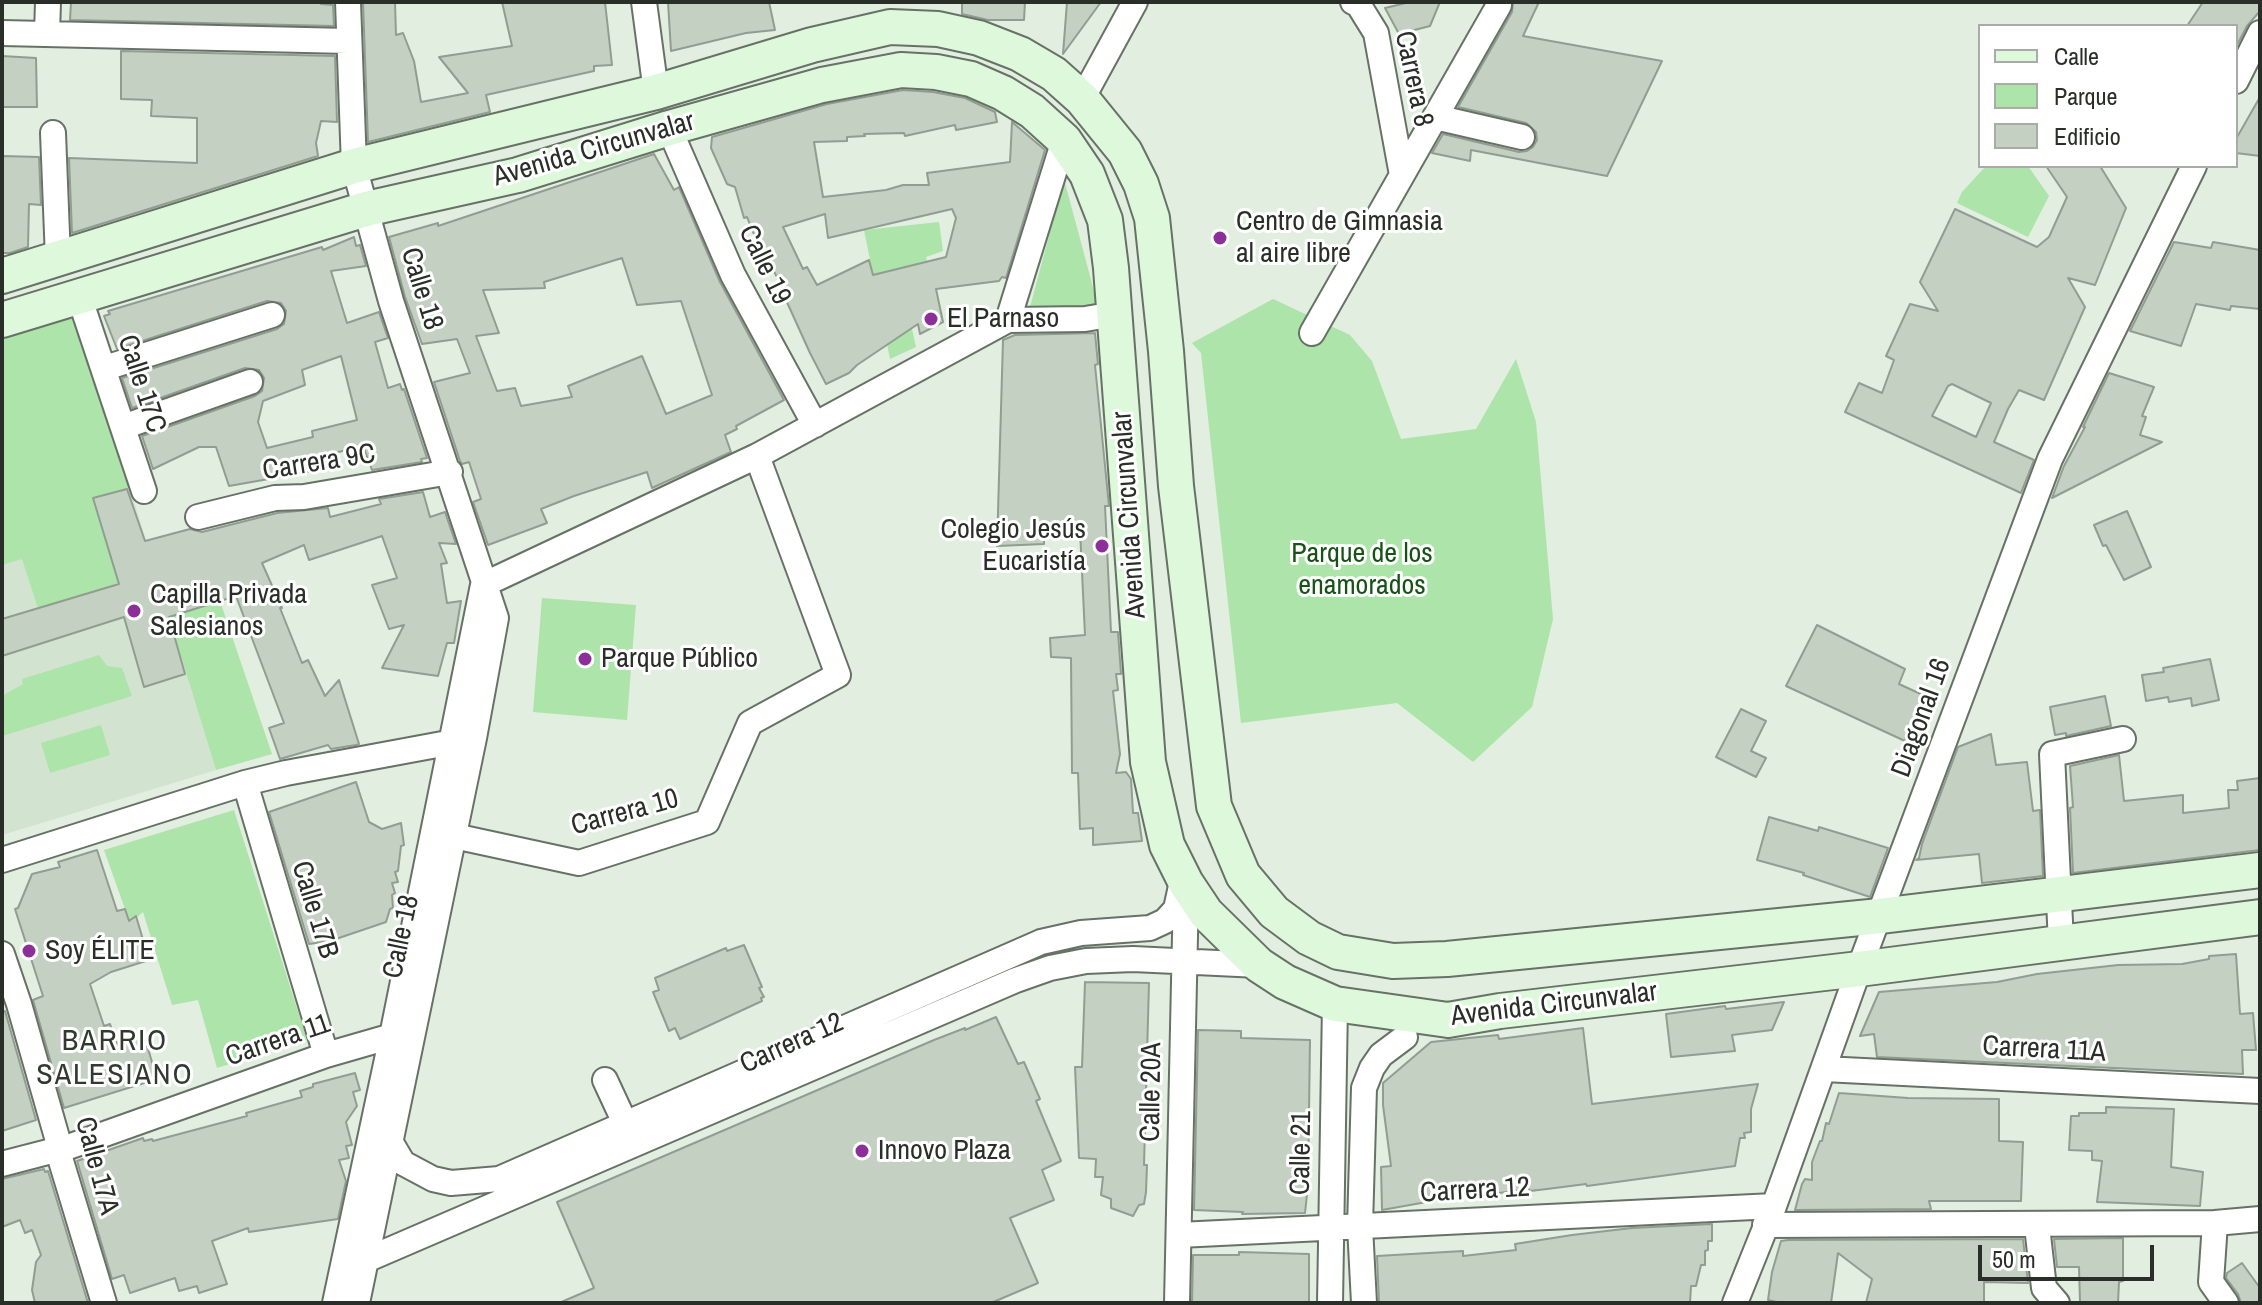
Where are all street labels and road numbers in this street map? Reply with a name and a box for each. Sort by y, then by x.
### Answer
street label: Carrera 8 [1386,28,1440,130]
street label: Avenida Circunvalar [490,105,698,195]
street label: Calle 19 [730,220,798,310]
street label: Calle 18 [393,244,449,334]
street label: Calle 17C [109,331,173,437]
street label: Avenida Circunvalar [1106,410,1154,620]
street label: Carrera 9C [260,438,378,488]
street label: Diagonal 16 [1885,654,1959,782]
street label: Carrera 10 [568,783,682,843]
street label: Calle 17B [283,857,345,963]
street label: Calle 18 [377,892,427,982]
street label: Avenida Circunvalar [1449,976,1659,1034]
street label: Carrera 12 [735,1006,849,1082]
street label: Carrera 11 [221,1008,335,1074]
street label: Carrera 11A [1982,1030,2106,1070]
street label: Calle 20A [1134,1042,1170,1142]
street label: Calle 21 [1284,1111,1320,1195]
street label: Calle 17A [67,1114,125,1218]
street label: Carrera 12 [1419,1171,1531,1211]

